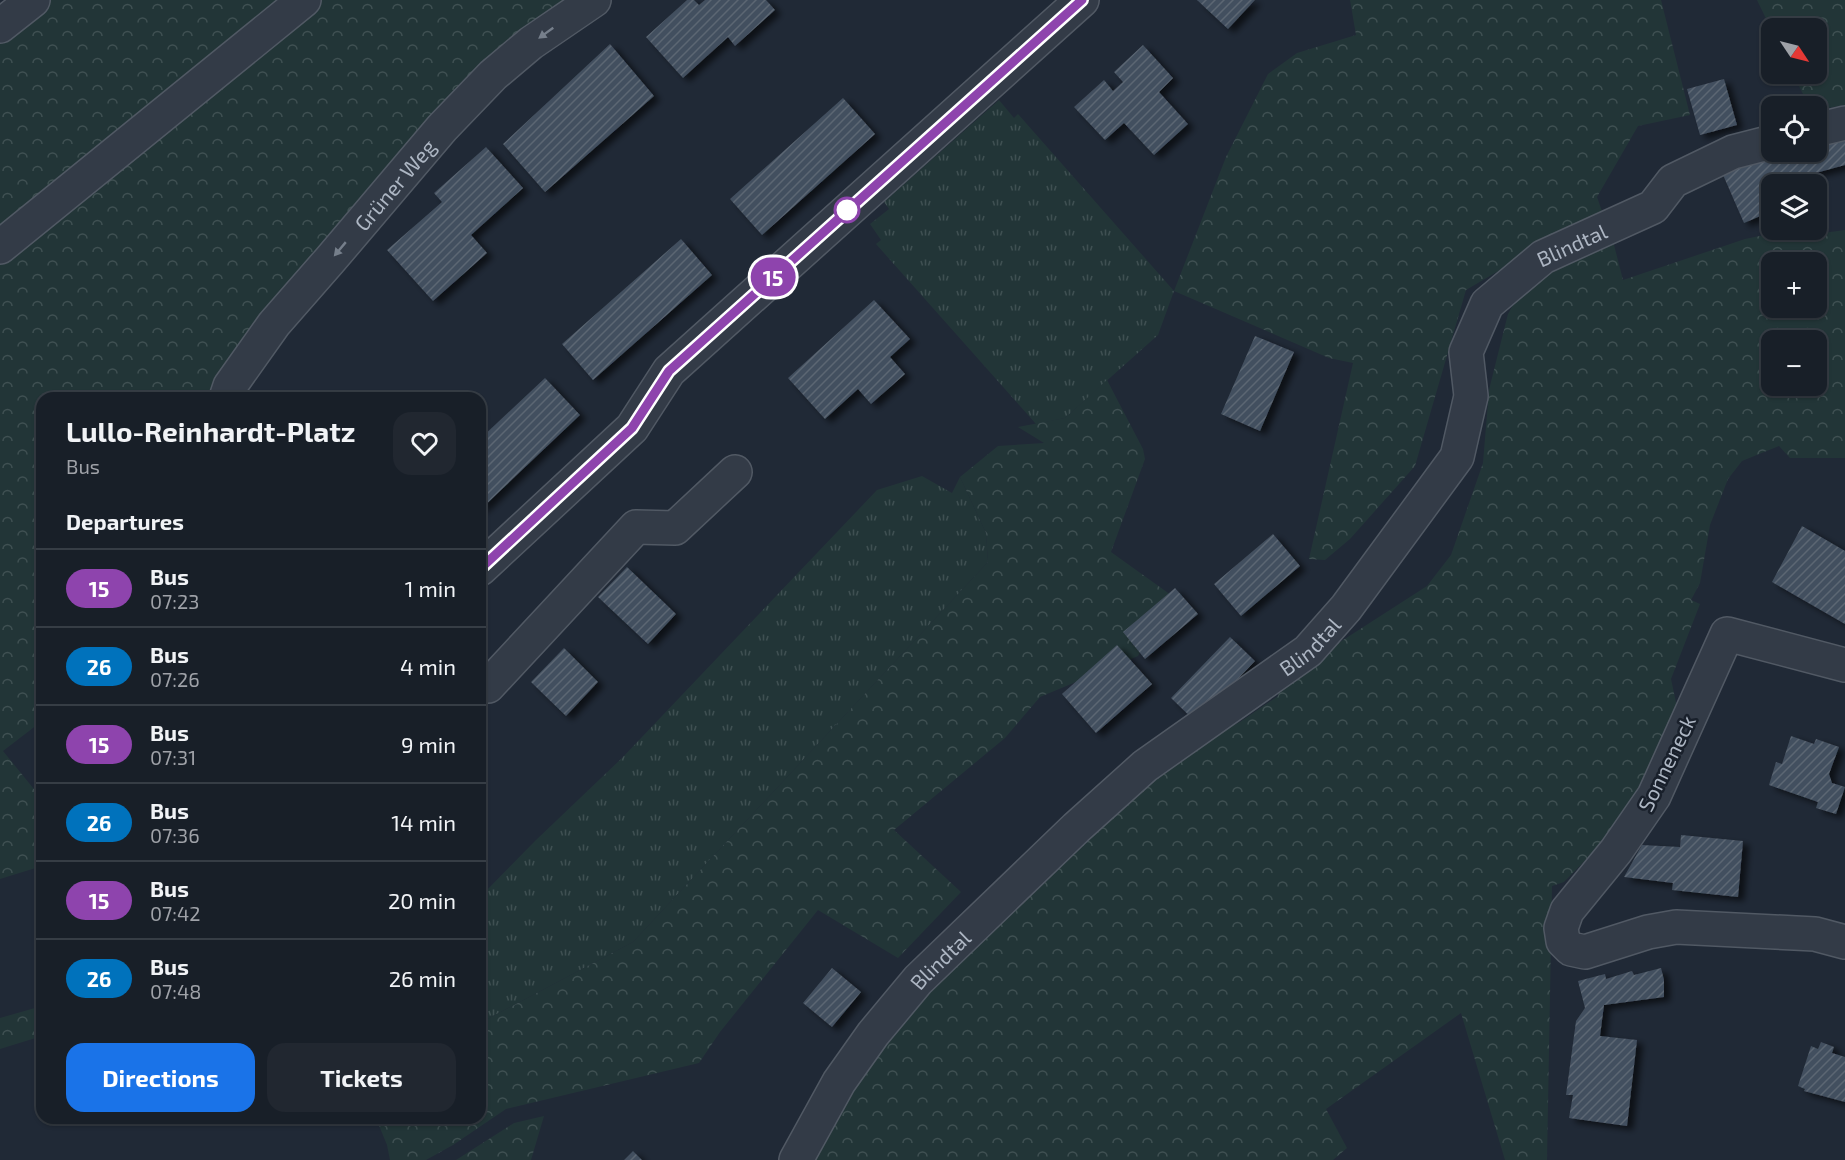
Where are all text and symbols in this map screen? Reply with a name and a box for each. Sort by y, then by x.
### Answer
north arrow [1761,18,1827,84]
map controls [1761,18,1827,396]
one-way arrow [538,26,553,38]
button: locate [1761,96,1827,162]
street label: Grüner Weg [348,133,440,235]
button: layers [1761,174,1827,240]
unlabelled marker [834,197,860,223]
street label: Blindtal [1532,217,1611,271]
one-way arrow [333,241,346,257]
button: + [1761,252,1827,318]
line badge: 15 [746,258,800,296]
text: 15 [763,265,783,290]
button: − [1761,330,1827,396]
button: heart [393,412,456,475]
text: Lullo-Reinhardt-Platz [66,414,355,448]
text: Bus [66,454,100,478]
text: Departures [66,508,184,534]
text: Bus [150,563,189,589]
text: 1 min [405,575,456,601]
text: 15 [89,576,109,601]
text: 07:23 [150,589,199,613]
street label: Blindtal [1274,611,1345,680]
text: Bus [150,641,189,667]
text: 4 min [400,653,456,679]
text: 26 [87,654,111,679]
text: 07:26 [150,667,200,691]
street label: Sonneneck [1632,711,1700,815]
text: Bus [150,719,189,745]
text: 9 min [401,731,456,757]
text: 15 [89,732,109,757]
text: 07:31 [150,745,196,769]
text: Bus [150,797,189,823]
text: 14 min [391,809,456,835]
text: 26 [87,810,111,835]
text: 07:36 [150,823,200,847]
text: Bus [150,875,189,901]
text: 20 min [388,887,456,913]
text: 15 [89,888,109,913]
text: 07:42 [150,901,201,925]
street label: Blindtal [904,924,976,994]
text: Bus [150,953,189,979]
text: 26 min [389,965,456,991]
text: 26 [87,966,111,991]
text: 07:48 [150,979,201,1003]
button: Directions [66,1043,255,1112]
button: Tickets [267,1043,456,1112]

